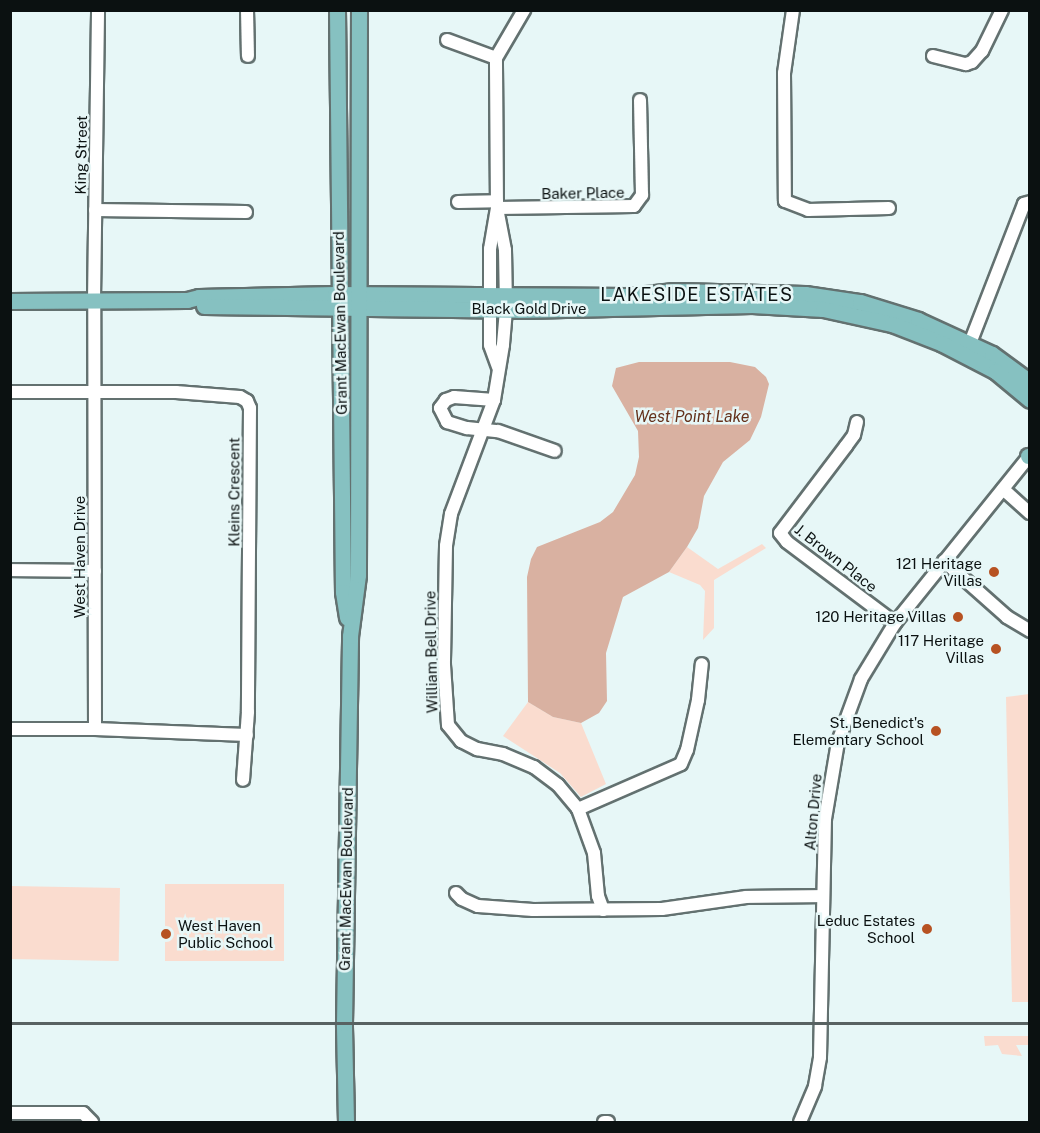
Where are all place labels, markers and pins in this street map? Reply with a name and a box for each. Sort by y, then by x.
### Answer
place label: 121 Heritage Villas [896,554,982,589]
marker: 121 Heritage Villas [987,565,1001,579]
place label: 120 Heritage Villas [815,608,946,626]
marker: 120 Heritage Villas [951,610,965,624]
place label: 117 Heritage Villas [898,631,984,666]
marker: 117 Heritage Villas [989,642,1003,656]
place label: St. Benedict's Elementary School [792,713,924,748]
marker: St. Benedict's Elementary School [929,724,943,738]
place label: Leduc Estates School [817,911,915,946]
place label: West Haven Public School [178,916,273,951]
marker: Leduc Estates School [920,922,934,936]
marker: West Haven Public School [159,927,173,941]

